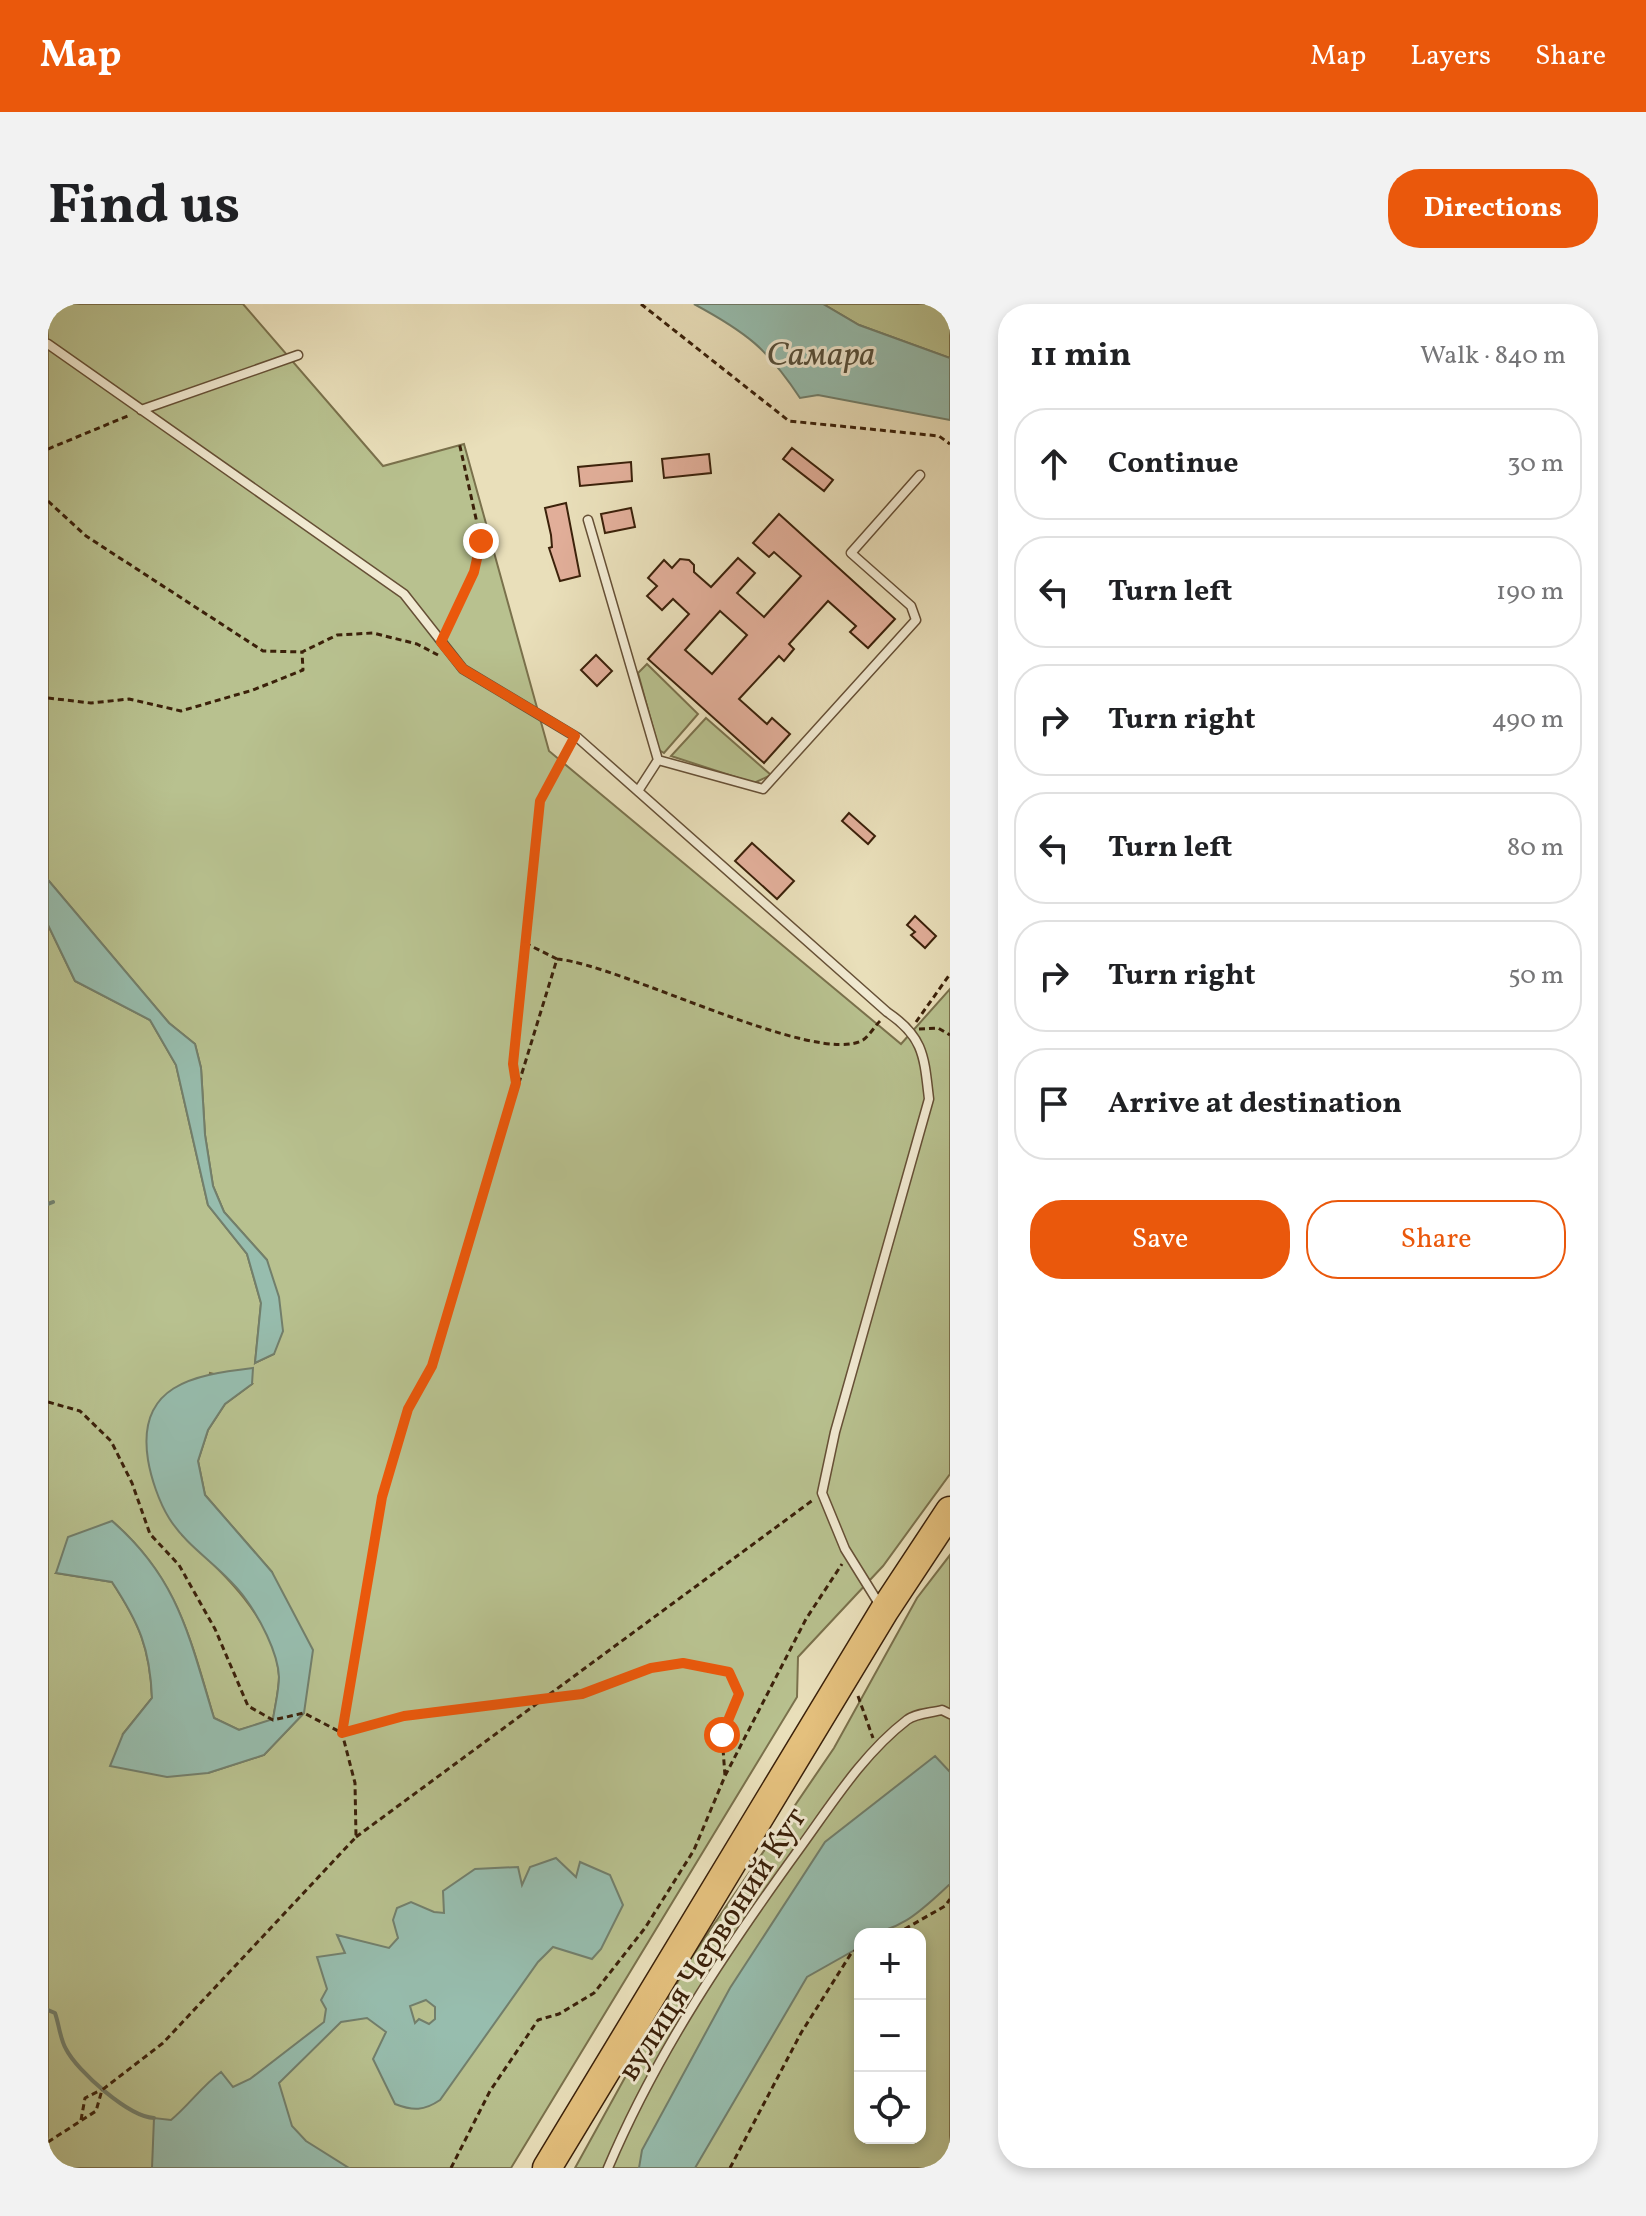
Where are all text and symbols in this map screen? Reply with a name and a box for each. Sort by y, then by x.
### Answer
text: Map [40,30,121,83]
text: Map [1310,37,1366,76]
text: Layers [1410,37,1491,76]
text: Share [1535,37,1606,76]
text: Find us [48,169,240,247]
button: Directions [1388,169,1598,248]
water label: Самара [767,333,875,380]
text: 11 min [1030,333,1131,380]
text: Walk · 840 m [1420,338,1566,374]
icon: ahead [1032,442,1076,486]
text: Continue [1108,443,1239,485]
text: 30 m [1507,446,1564,482]
route end [463,523,499,559]
icon: left [1032,570,1076,614]
text: Turn left [1108,571,1232,613]
text: 190 m [1496,574,1564,610]
icon: right [1032,698,1076,742]
text: Turn right [1108,699,1256,741]
text: 490 m [1491,702,1564,738]
icon: left [1032,826,1076,870]
text: Turn left [1108,827,1232,869]
text: 80 m [1507,830,1564,866]
icon: right [1032,954,1076,998]
text: Turn right [1108,955,1256,997]
text: 50 m [1508,958,1564,994]
icon: arrive [1032,1082,1076,1126]
text: Arrive at destination [1108,1083,1402,1125]
button: Save [1030,1200,1290,1279]
button: Share [1306,1200,1566,1279]
route start [704,1717,740,1753]
street label: вулиця Червоний Кут [608,1799,819,2090]
map controls [854,1928,926,2144]
button: + [854,1928,926,2000]
button: − [854,2000,926,2072]
button: locate [854,2072,926,2144]

